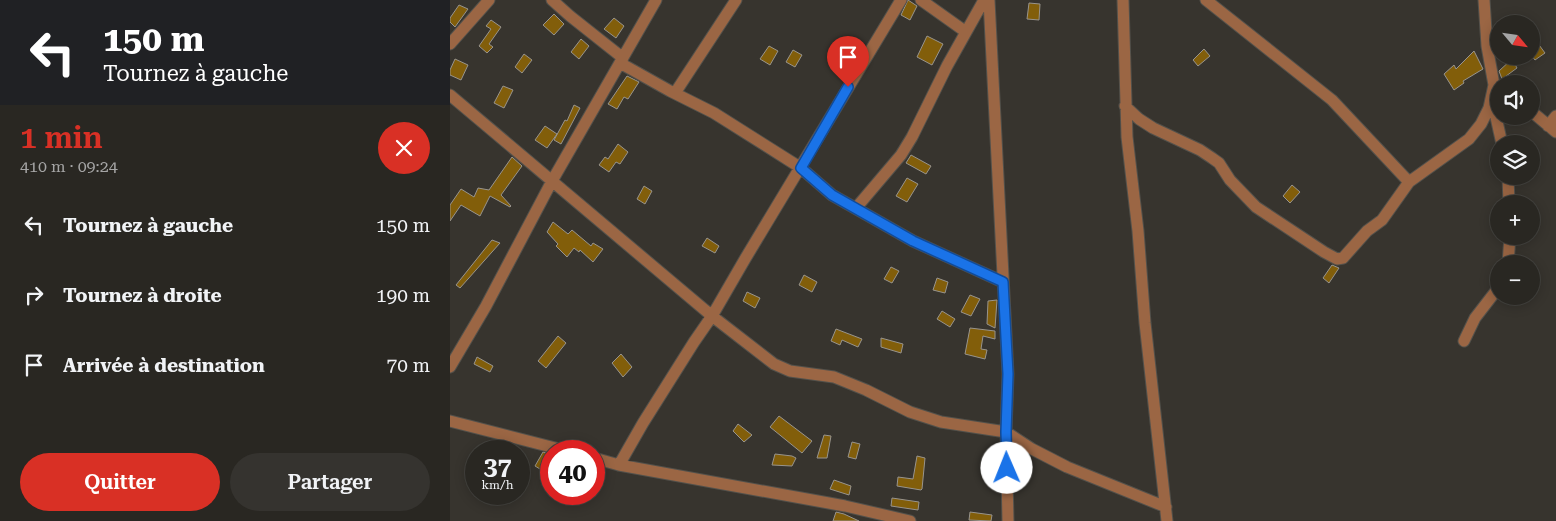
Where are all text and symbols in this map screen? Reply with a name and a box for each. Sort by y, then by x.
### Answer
north arrow [1490,15,1540,65]
map controls [1490,15,1540,305]
text: 150 m [103,19,204,60]
icon: left [20,20,85,85]
pin [827,36,869,87]
icon: arrive [834,43,862,71]
text: Tournez à gauche [103,61,288,86]
button: sound [1490,75,1540,125]
text: 1 min [20,120,103,155]
button: close [378,122,430,174]
button: layers [1490,135,1540,185]
text: 410 m · 09:24 [20,157,118,176]
button: + [1490,195,1540,245]
icon: left [20,211,48,239]
text: Tournez à gauche [63,214,233,237]
text: 150 m [376,214,430,237]
button: − [1490,255,1540,305]
icon: right [20,281,48,309]
text: Tournez à droite [63,284,222,307]
text: 190 m [376,284,430,307]
icon: arrive [20,351,48,379]
text: Arrivée à destination [63,354,265,377]
text: 70 m [387,354,430,377]
speed limit sign: 40 [540,440,605,505]
position arrow [980,441,1032,493]
text: 37 [483,452,512,481]
button: Quitter [20,453,220,511]
button: Partager [230,453,430,511]
text: km/h [481,478,514,492]

